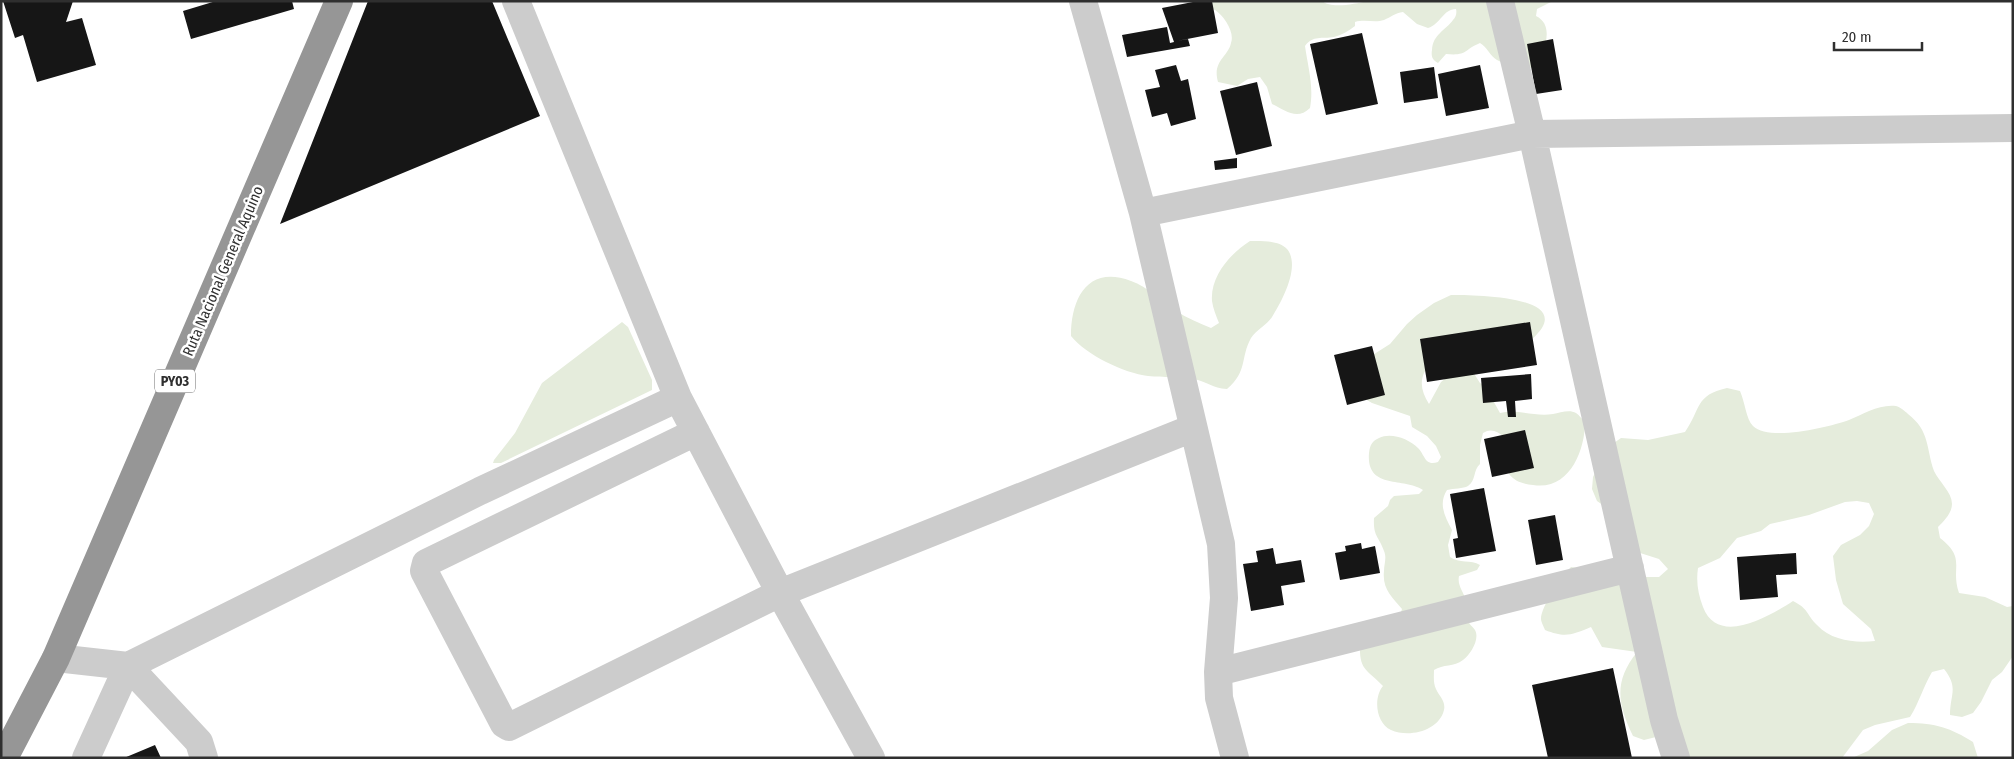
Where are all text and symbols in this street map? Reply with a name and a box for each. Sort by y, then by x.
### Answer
scale bar [1834,20,1922,52]
text: 20 m [1842,28,1872,46]
street label: Ruta Nacional General Aquino [179,183,267,359]
road number: PY03 [155,370,195,392]

